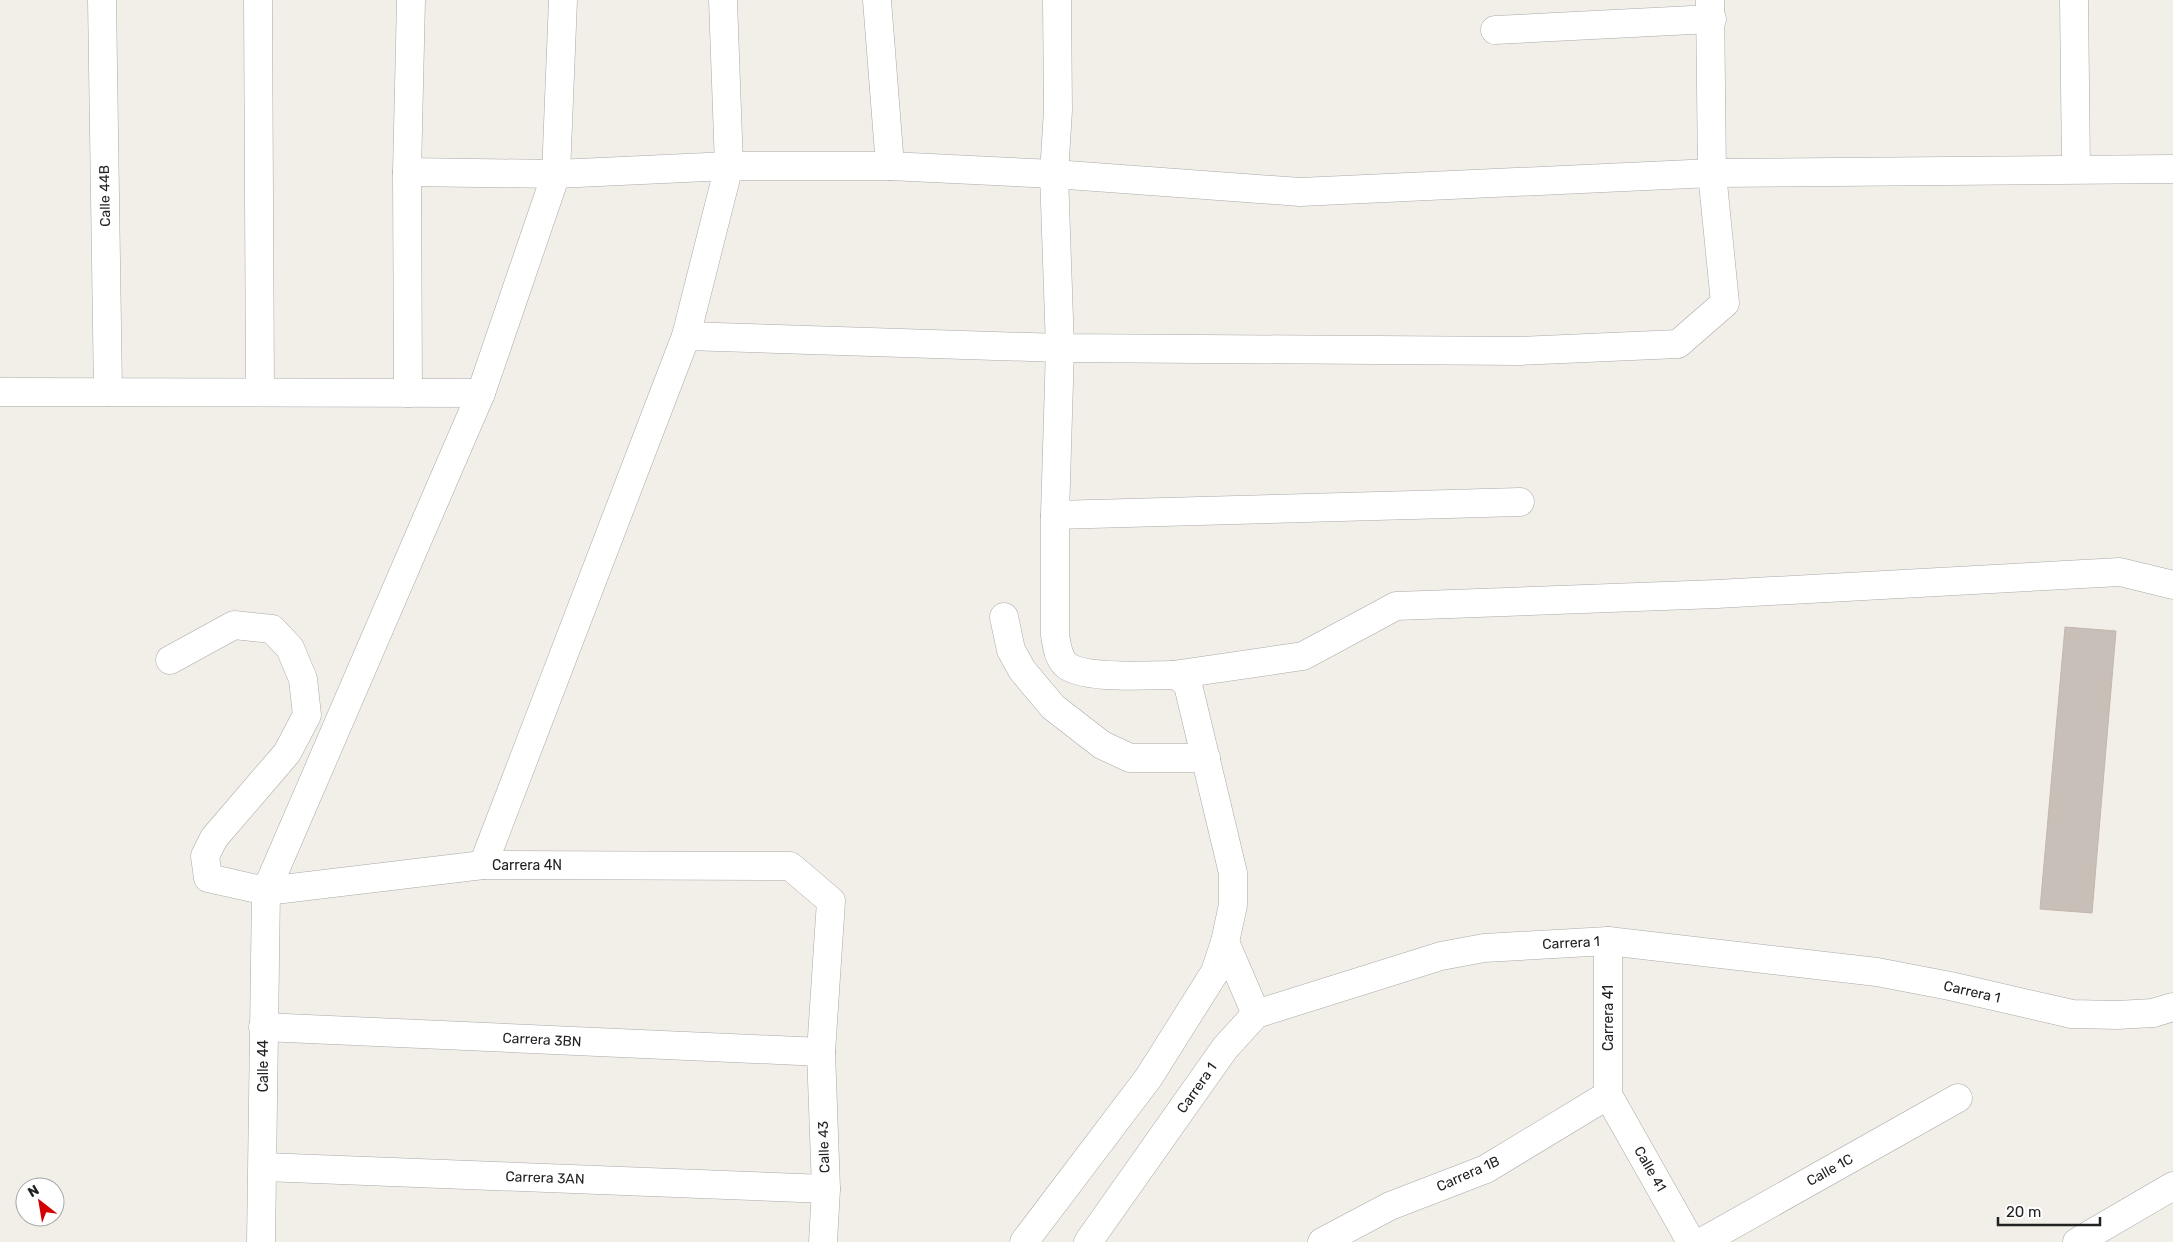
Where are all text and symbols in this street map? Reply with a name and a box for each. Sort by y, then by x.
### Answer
street label: Calle 44B [96,165,114,227]
street label: Carrera 4N [492,857,562,874]
street label: Carrera 1 [1542,933,1600,953]
street label: Carrera 1 [1942,977,2002,1007]
street label: Carrera 41 [1600,985,1617,1051]
street label: Carrera 3BN [502,1029,582,1051]
street label: Calle 44 [255,1039,272,1092]
street label: Carrera 1 [1173,1059,1221,1117]
street label: Calle 43 [815,1121,833,1173]
street label: Calle 41 [1630,1143,1670,1195]
street label: Calle 1C [1804,1150,1856,1190]
street label: Carrera 1B [1434,1153,1502,1195]
street label: Carrera 3AN [505,1168,585,1188]
north arrow [15,1177,65,1227]
text: N [25,1181,42,1201]
scale bar [1998,1194,2100,1226]
text: 20 m [2006,1203,2041,1221]

